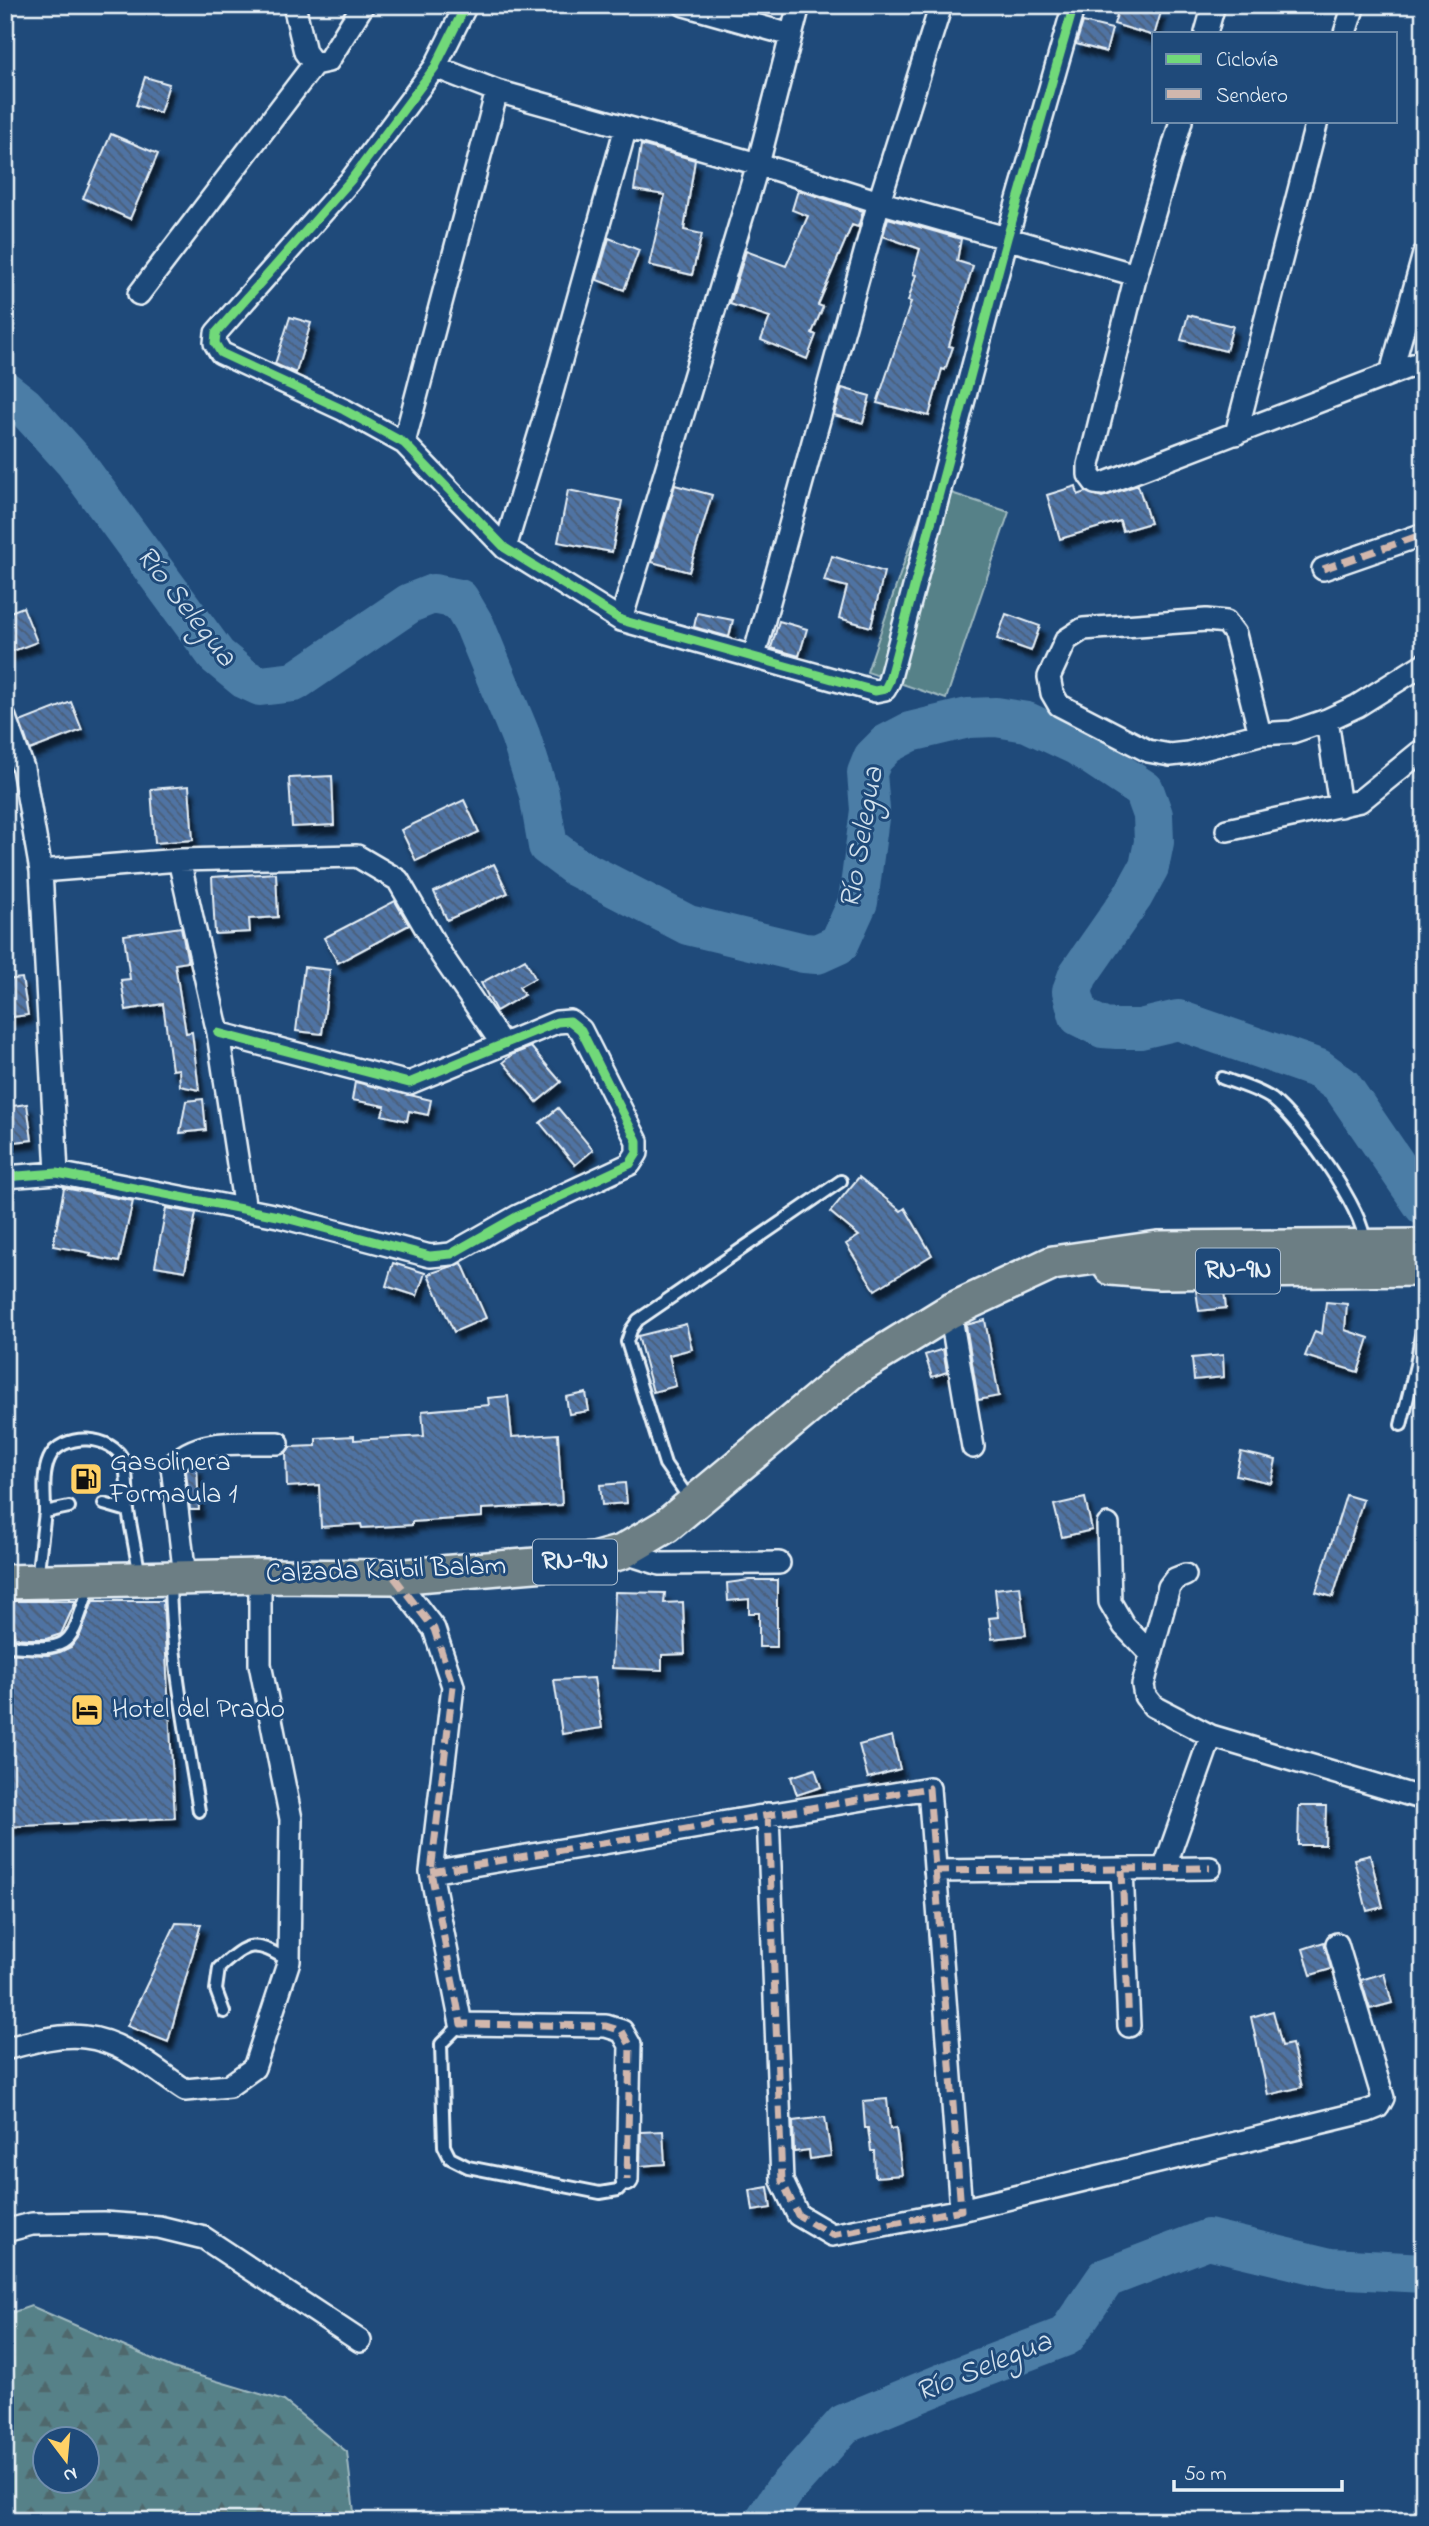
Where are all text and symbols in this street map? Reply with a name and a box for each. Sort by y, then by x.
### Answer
legend [1152,32,1398,122]
text: Ciclovía [1216,46,1278,76]
text: Sendero [1216,82,1288,112]
water label: Río Selegua [124,537,247,678]
water label: Río Selegua [829,763,897,912]
road number: RN-9N [1196,1248,1280,1294]
place label: Gasolinera Formaula 1 [109,1443,237,1516]
fuel station icon: Gasolinera Formaula 1 [67,1460,105,1498]
road number: RN-9N [533,1540,617,1584]
street label: Calzada Kaibil Balam [265,1546,507,1596]
place label: Hotel del Prado [112,1690,285,1731]
hotel icon: Hotel del Prado [68,1691,106,1729]
water label: Río Selegua [909,2321,1059,2415]
north arrow [32,2424,102,2494]
scale bar [1174,2449,1342,2493]
text: N [60,2459,80,2489]
text: 50 m [1184,2460,1227,2490]

